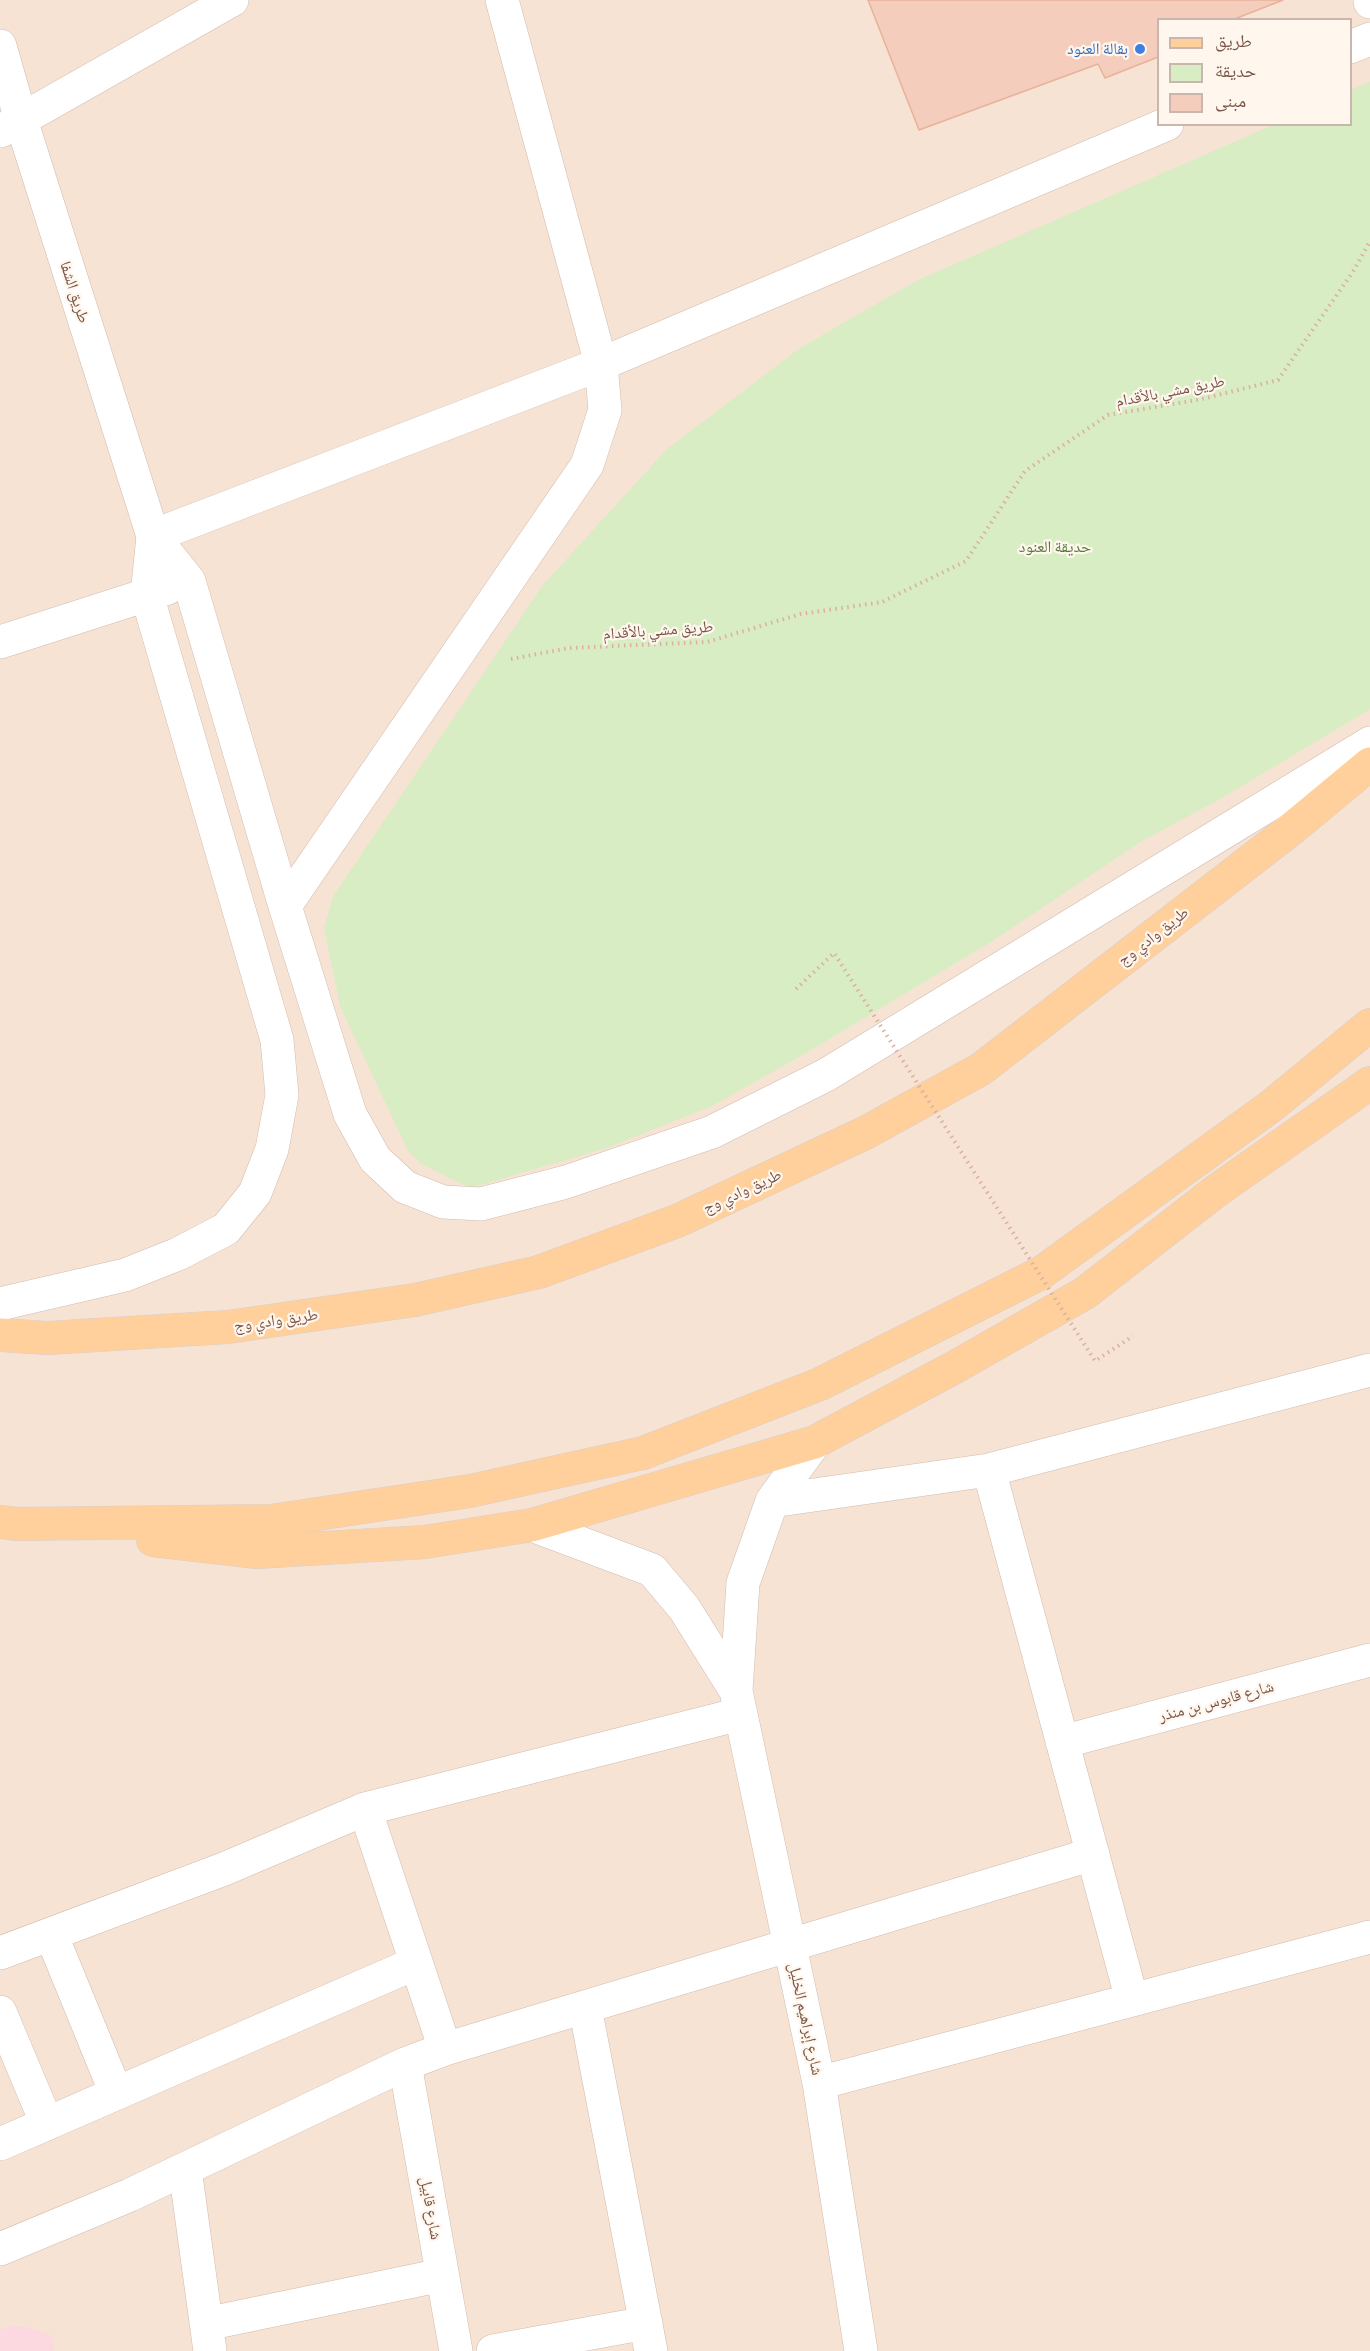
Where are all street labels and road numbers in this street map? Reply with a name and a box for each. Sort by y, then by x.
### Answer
street label: طريق الشفا [56,259,94,325]
street label: طريق مشي بالأقدام [1114,371,1226,411]
street label: طريق مشي بالأقدام [602,617,714,643]
street label: طريق وادي وج [1114,902,1192,970]
street label: طريق وادي وج [700,1164,784,1218]
street label: طريق وادي وج [233,1305,319,1335]
street label: شارع قابوس بن منذر [1156,1676,1276,1726]
street label: شارع إبراهيم الخليل [785,1961,827,2077]
street label: شارع قابيل [416,2175,446,2241]

